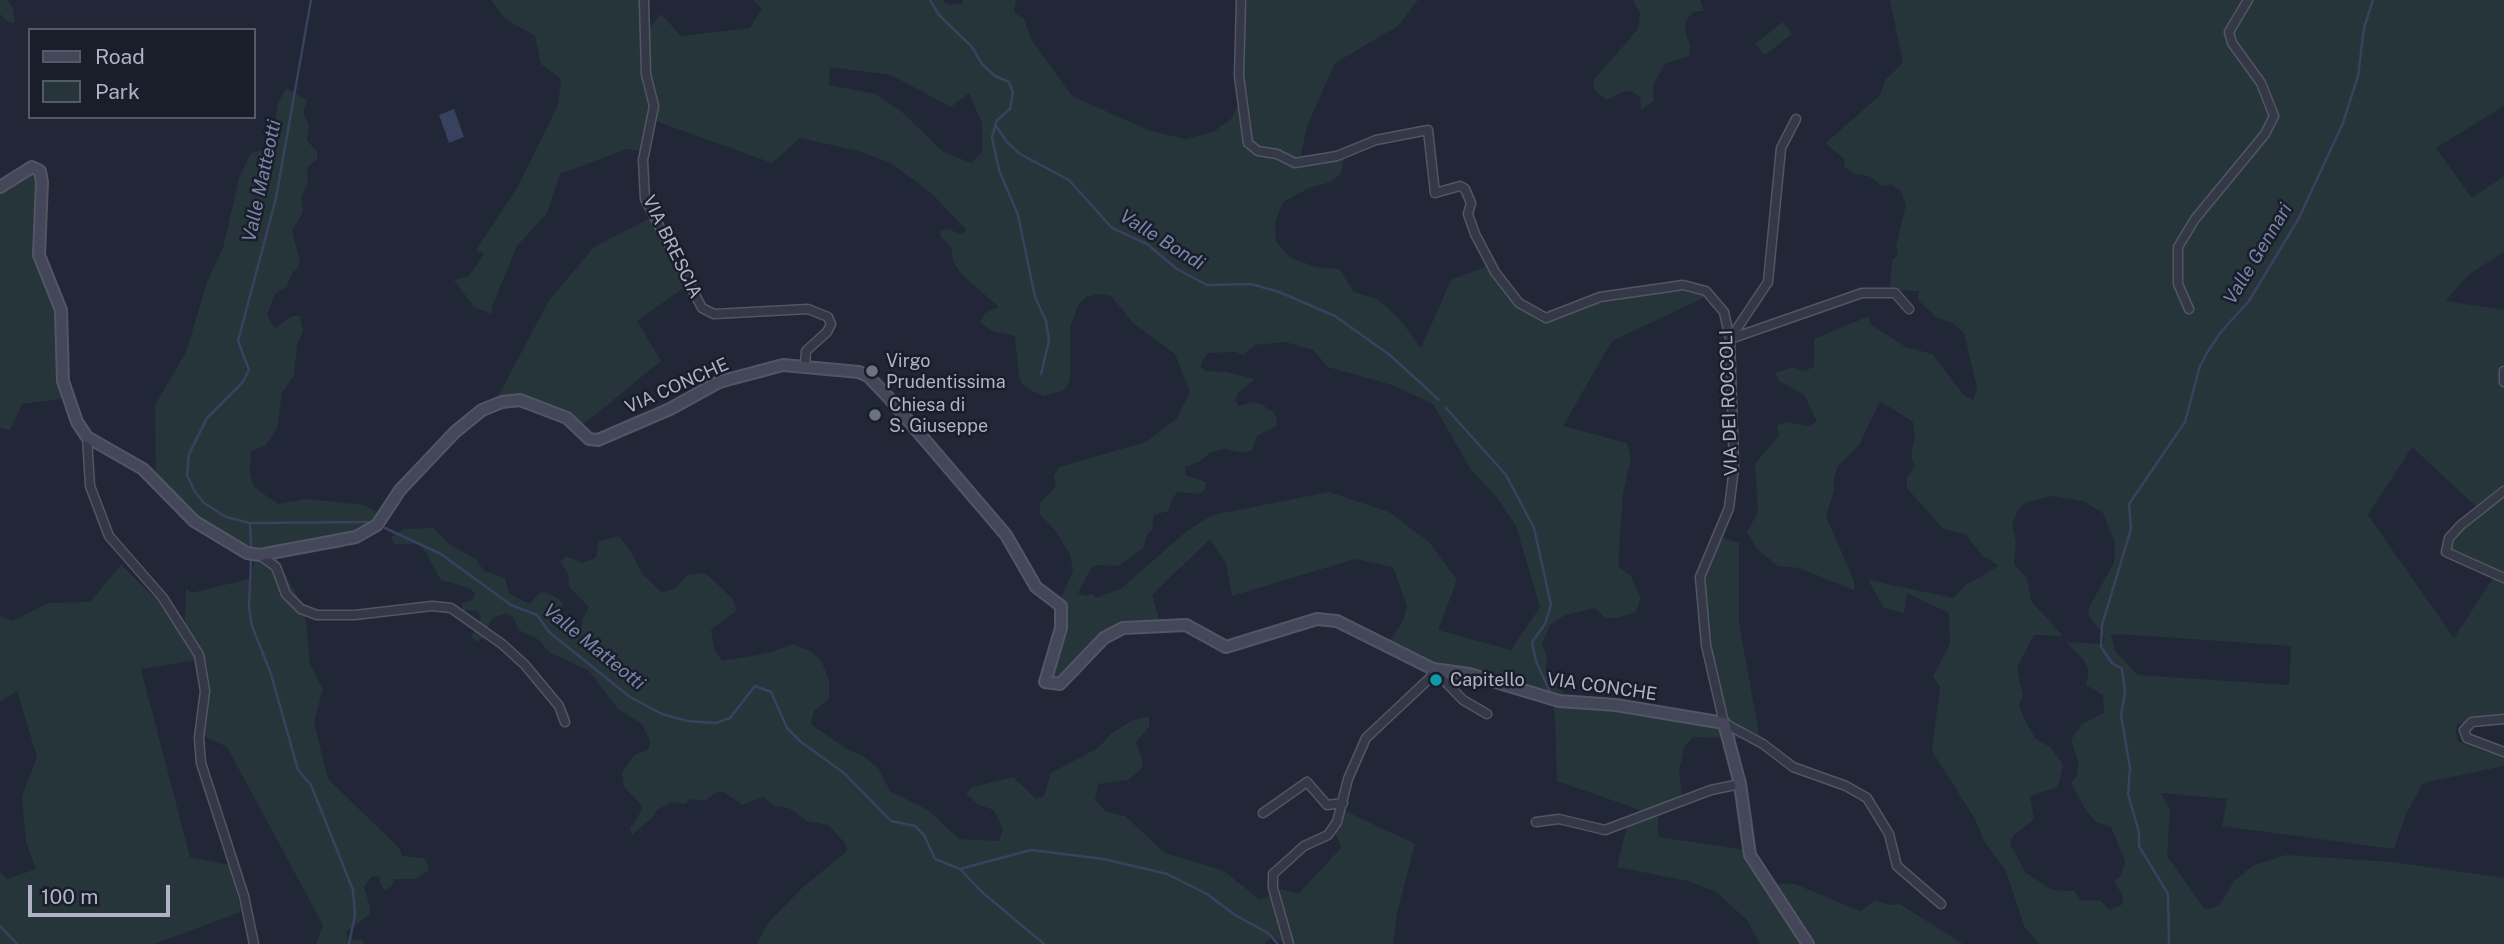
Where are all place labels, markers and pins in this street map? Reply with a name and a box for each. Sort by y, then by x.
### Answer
place label: Virgo Prudentissima [886,350,1006,392]
marker: Virgo Prudentissima [864,363,880,379]
place label: Chiesa di S. Giuseppe [889,394,988,436]
marker: Chiesa di S. Giuseppe [867,407,883,423]
place label: Capitello [1450,669,1525,691]
marker: Capitello [1428,672,1444,688]

